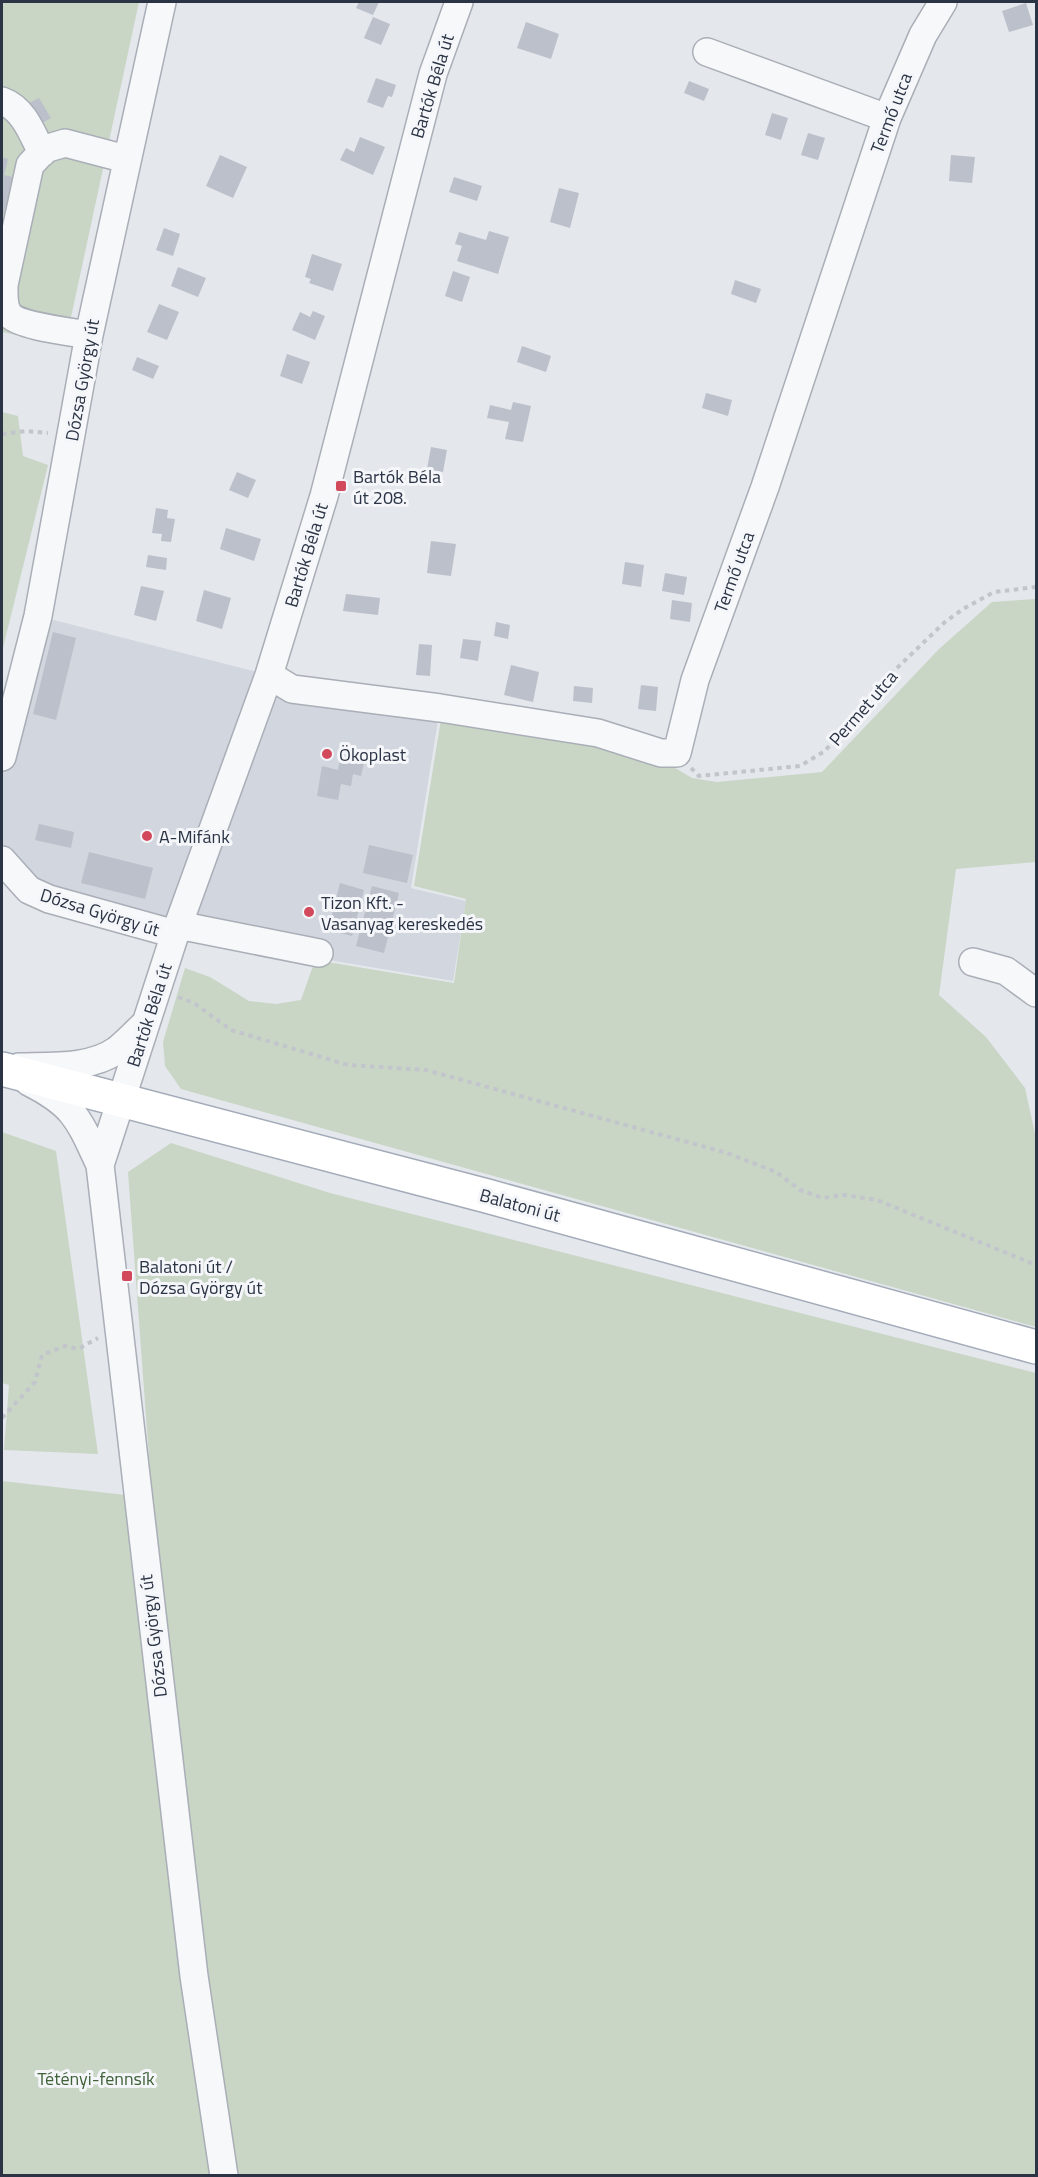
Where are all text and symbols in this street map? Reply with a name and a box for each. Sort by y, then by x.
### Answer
street label: Bartók Béla út [403,30,461,142]
street label: Termő utca [863,69,919,157]
street label: Dózsa György út [58,316,106,443]
place label: Bartók Béla út 208. [353,463,441,511]
marker: Bartók Béla út 208. [334,479,348,493]
street label: Bartók Béla út [277,499,335,611]
street label: Termő utca [707,528,761,616]
street label: Permet utca [822,664,904,752]
place label: Ökoplast [339,741,407,768]
marker: Ökoplast [320,747,334,761]
place label: A-Mifánk [159,823,230,850]
marker: A-Mifánk [140,829,154,843]
street label: Dózsa György út [37,881,164,943]
place label: Tizon Kft. - Vasanyag kereskedés [321,889,483,937]
marker: Tizon Kft. - Vasanyag kereskedés [302,905,316,919]
street label: Bartók Béla út [119,959,179,1070]
street label: Balatoni út [477,1181,564,1229]
place label: Balatoni út / Dózsa György út [139,1253,263,1301]
marker: Balatoni út / Dózsa György út [120,1269,134,1283]
street label: Dózsa György út [132,1572,174,1699]
park label: Tétényi-fennsík [37,2065,155,2092]

